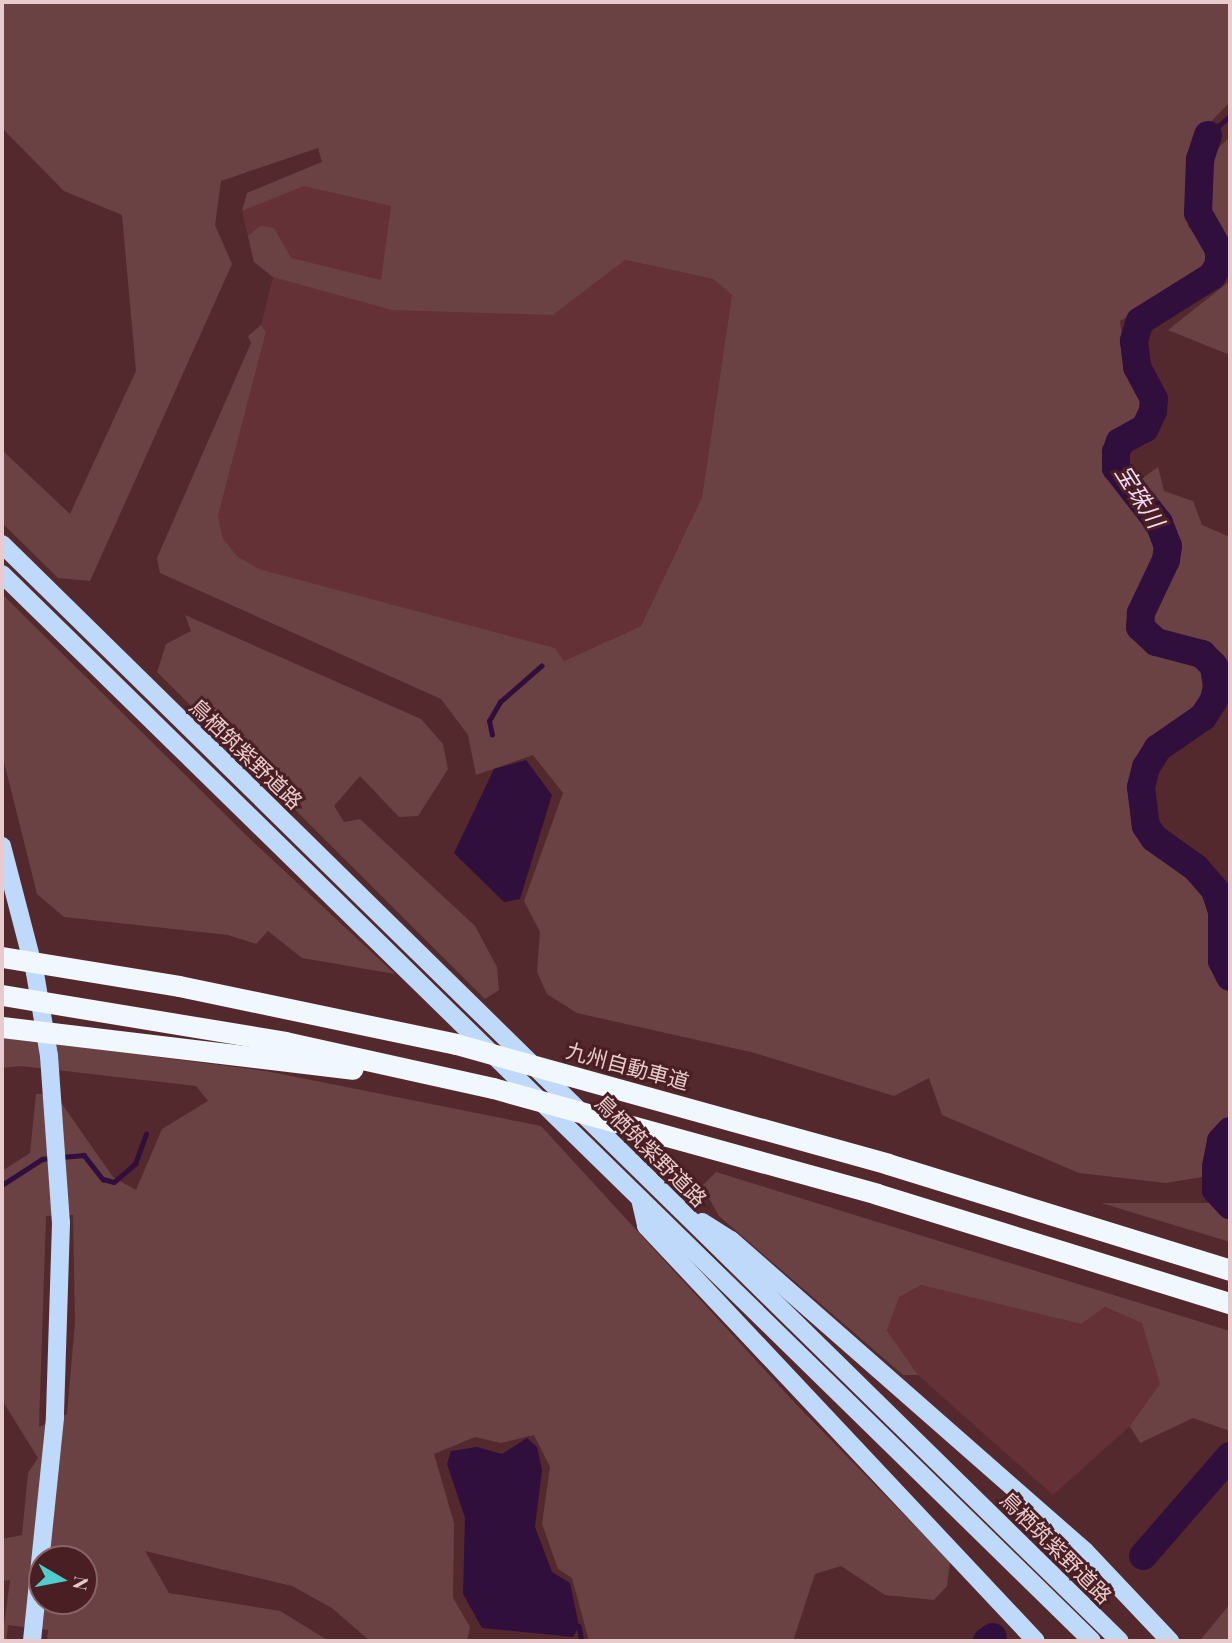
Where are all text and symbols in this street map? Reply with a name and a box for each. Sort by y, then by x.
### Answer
water label: 宝珠川 [1110,459,1170,533]
street label: 鳥栖筑紫野道路 [185,693,309,813]
street label: 九州自動車道 [564,1037,692,1093]
street label: 鳥栖筑紫野道路 [591,1089,713,1211]
street label: 鳥栖筑紫野道路 [996,1486,1118,1608]
north arrow [28,1545,98,1615]
text: N [68,1574,96,1592]

